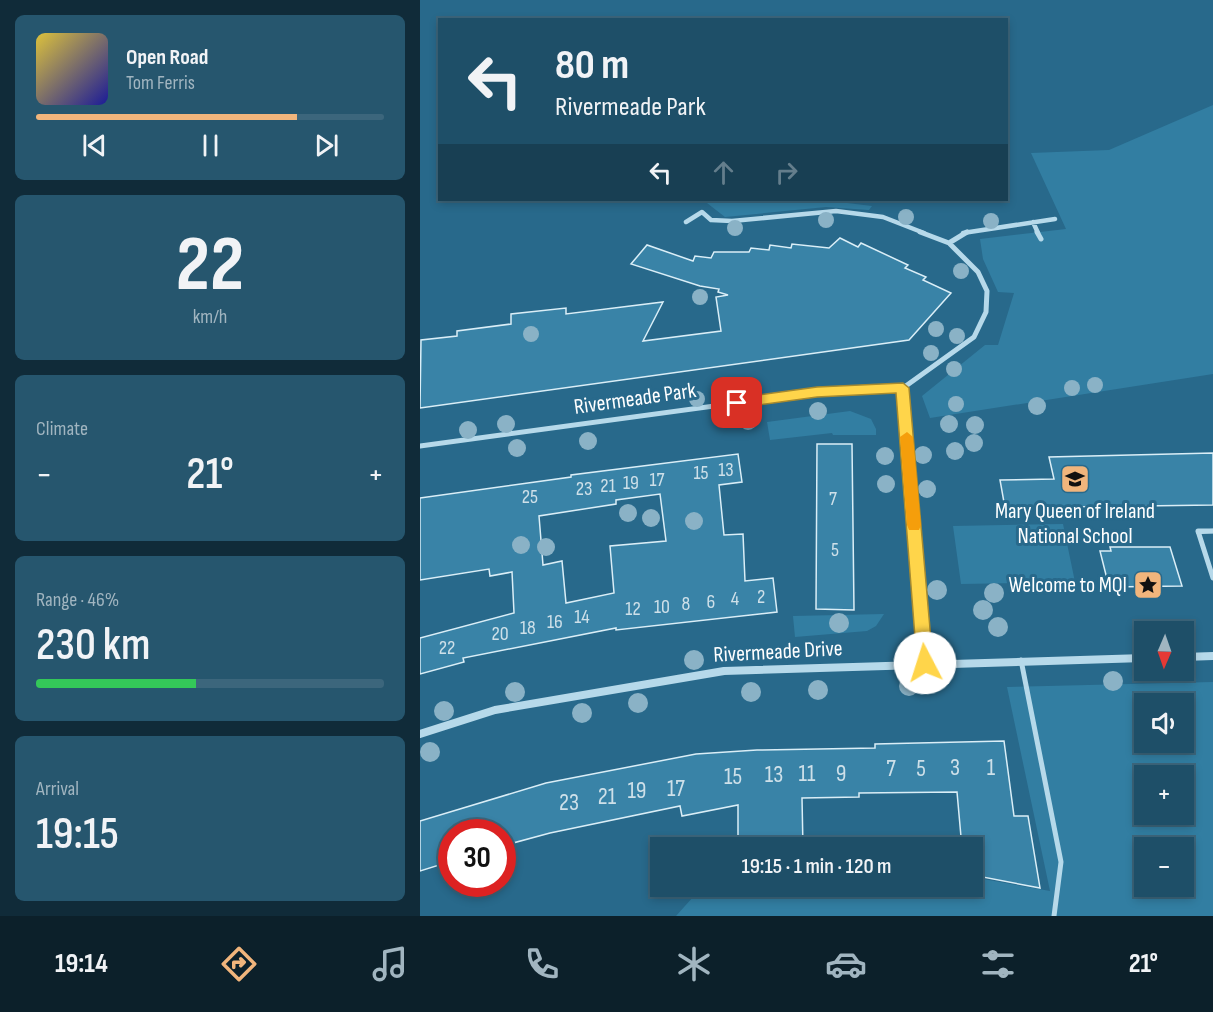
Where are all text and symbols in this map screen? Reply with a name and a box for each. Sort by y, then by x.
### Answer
text: 80 m [555,40,629,91]
icon: left [456,42,534,120]
text: Open Road [126,44,208,71]
text: Tom Ferris [126,71,195,95]
text: Rivermeade Park [555,91,706,123]
icon: previous [78,129,111,162]
icon: pause [194,129,227,162]
icon: next [310,129,343,162]
icon: left [644,156,677,189]
icon: ahead [707,156,740,189]
icon: right [770,156,803,189]
text: 22 [176,219,244,312]
text: km/h [193,305,227,329]
street label: Rivermeade Park [572,377,698,421]
pin [711,377,762,428]
icon: arrive [720,386,753,419]
text: Climate [36,417,88,441]
text: 21° [186,447,234,502]
text: − [36,455,52,495]
text: + [368,455,384,495]
house number: 13 [718,458,734,482]
house number: 15 [693,461,709,485]
school or university icon: Mary Queen of Ireland National School [1059,463,1091,495]
house number: 17 [650,468,664,492]
house number: 19 [623,471,639,495]
house number: 21 [600,474,616,498]
house number: 23 [576,477,592,501]
house number: 25 [522,485,538,509]
house number: 7 [829,487,837,511]
place label: Mary Queen of Ireland National School [995,498,1155,550]
house number: 5 [831,538,839,562]
place icon: Welcome to MQI [1132,569,1164,601]
place label: Welcome to MQI [1008,572,1127,599]
house number: 2 [757,585,765,609]
house number: 4 [731,587,739,611]
text: Range · 46% [36,588,119,612]
house number: 6 [707,590,715,614]
house number: 8 [682,592,690,616]
house number: 10 [654,595,670,619]
house number: 12 [625,597,641,621]
house number: 14 [574,605,590,629]
house number: 16 [547,610,563,634]
house number: 18 [520,616,536,640]
text: 230 km [36,618,150,673]
north arrow [1134,621,1194,681]
map controls [1134,621,1194,897]
house number: 20 [491,622,509,646]
position arrow [893,631,957,695]
street label: Rivermeade Drive [713,635,843,669]
house number: 22 [439,636,455,660]
button: sound [1134,693,1194,753]
house number: 3 [950,753,960,782]
house number: 1 [987,753,996,782]
house number: 7 [886,754,896,783]
house number: 5 [916,754,926,783]
house number: 11 [799,759,816,788]
house number: 9 [836,759,846,788]
house number: 13 [765,760,783,789]
house number: 15 [724,762,742,791]
button: + [1134,765,1194,825]
house number: 17 [667,774,685,803]
house number: 19 [627,776,647,805]
text: Arrival [36,777,79,801]
house number: 21 [598,782,617,811]
house number: 23 [559,788,579,817]
text: 19:15 [36,807,119,862]
speed limit sign: 30 [438,819,516,897]
button: − [1134,837,1194,897]
text: 19:15 · 1 min · 120 m [741,853,892,880]
icon: directions [218,943,260,985]
icon: music [369,943,411,985]
icon: phone [521,943,563,985]
icon: climate [673,943,715,985]
icon: car [825,943,867,985]
icon: filters [977,943,1019,985]
text: 19:14 [55,948,108,980]
text: 21° [1129,948,1158,980]

